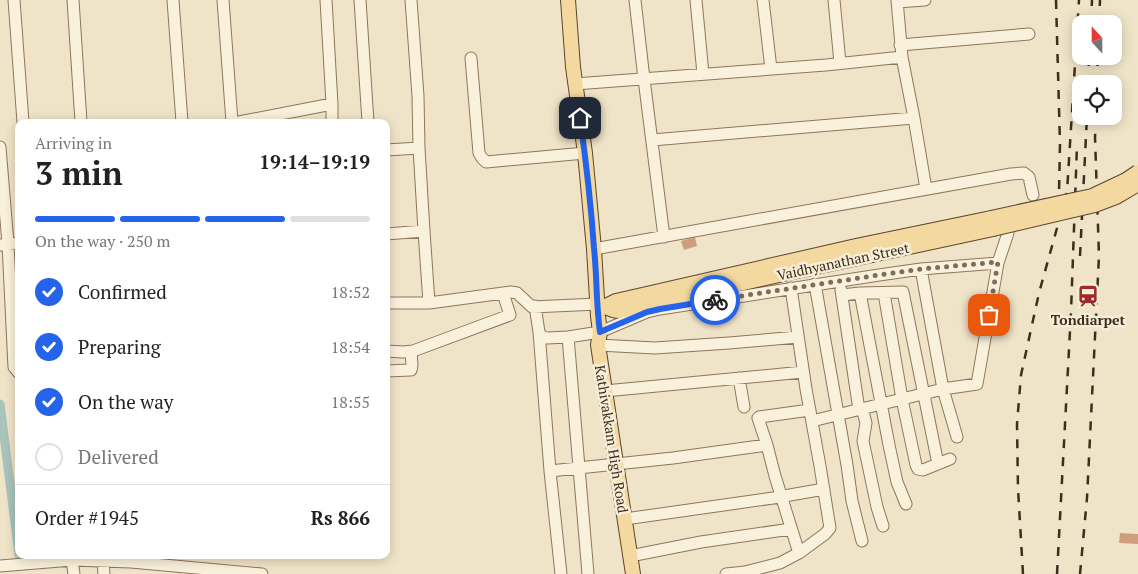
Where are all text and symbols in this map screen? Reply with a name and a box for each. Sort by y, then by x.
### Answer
north arrow [1072,15,1122,65]
map controls [1072,15,1122,125]
button: locate [1072,75,1122,125]
pin [559,97,601,139]
icon: home [566,104,594,132]
text: Arriving in [35,132,112,154]
text: 19:14–19:19 [259,149,370,174]
text: 3 min [35,152,123,194]
text: On the way · 250 m [35,230,170,252]
street label: Vaidhyanathan Street [775,238,912,284]
courier [690,275,740,325]
icon: check [35,278,63,306]
text: Confirmed [78,279,167,304]
text: 18:52 [331,281,370,303]
station icon: Tondiarpet [1075,283,1101,309]
icon: bike [701,286,729,314]
pin [968,294,1010,336]
icon: bag [975,301,1003,329]
place label: Tondiarpet [1051,310,1126,329]
icon: check [35,333,63,361]
text: Preparing [78,334,161,359]
text: 18:54 [331,336,370,358]
street label: Kathivakkam High Road [591,364,633,515]
icon: check [35,388,63,416]
text: On the way [78,389,173,414]
text: 18:55 [331,391,370,413]
text: Delivered [78,444,159,469]
text: Order #1945 [35,505,139,530]
text: Rs 866 [311,505,370,530]

